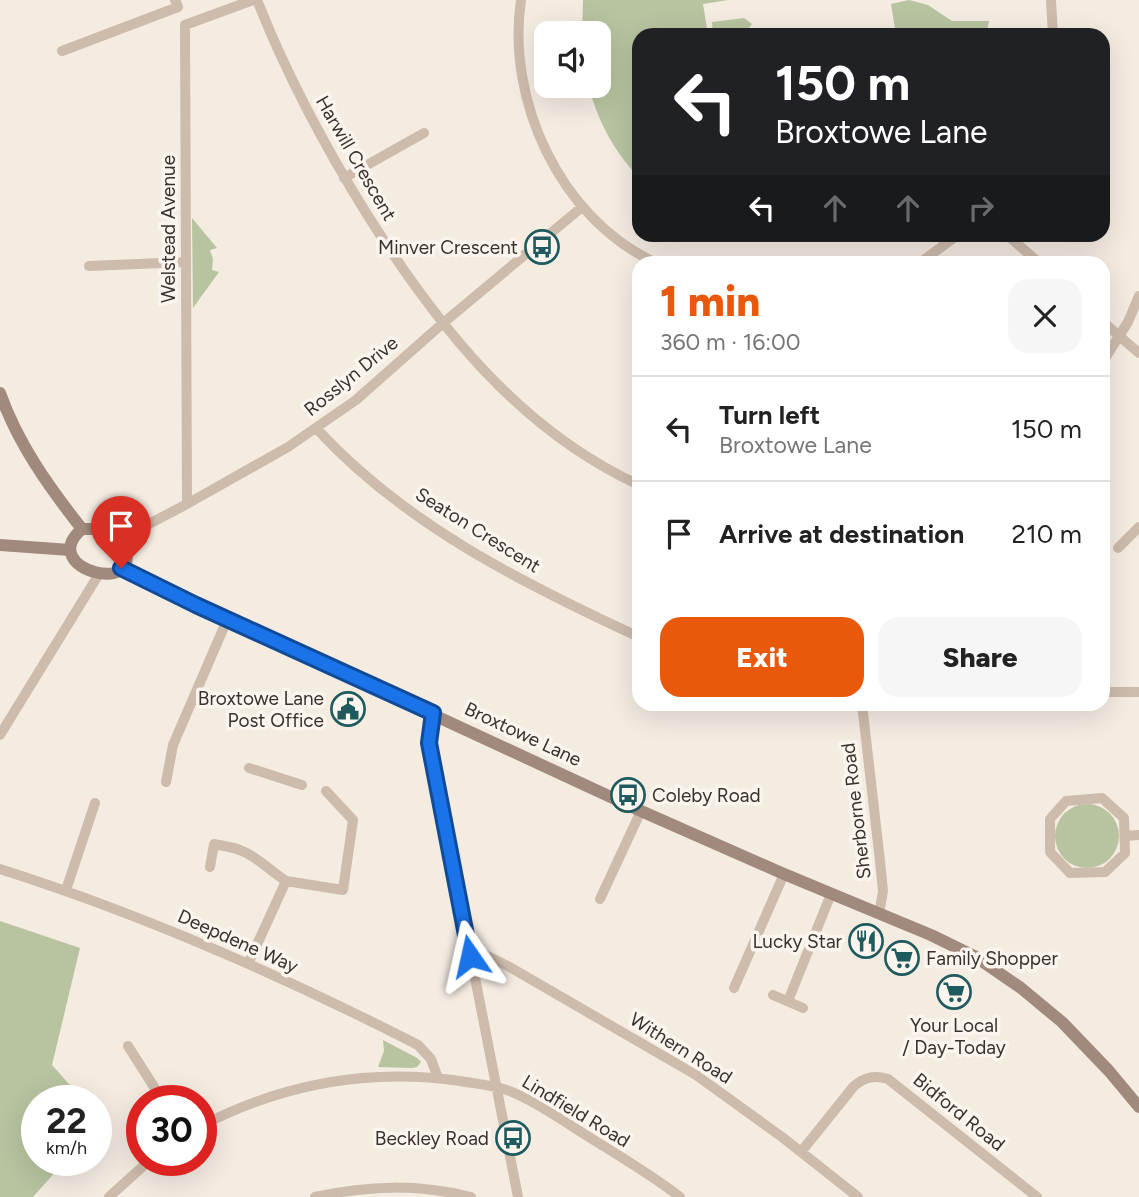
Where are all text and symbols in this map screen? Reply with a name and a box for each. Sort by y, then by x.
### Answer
map controls [534,21,611,98]
button: sound [534,21,611,98]
text: 150 m [775,53,910,112]
icon: left [660,56,751,147]
street label: Harwill Crescent [311,91,401,225]
text: Broxtowe Lane [775,113,988,151]
street label: Welstead Avenue [157,155,180,303]
icon: left [743,189,781,227]
icon: ahead [816,189,854,227]
icon: ahead [889,189,927,227]
icon: right [962,189,1000,227]
bus stop icon: Minver Crescent [523,228,561,266]
place label: Minver Crescent [378,236,518,259]
text: 1 min [660,276,760,327]
button: close [1008,279,1082,353]
text: 360 m · 16:00 [660,328,801,356]
street label: Rosslyn Drive [299,331,403,421]
text: Turn left [719,399,820,431]
icon: left [660,410,698,448]
text: 150 m [1011,413,1082,445]
text: Broxtowe Lane [719,431,872,459]
street label: Seaton Crescent [411,482,545,578]
pin [91,496,151,568]
icon: arrive [102,507,140,545]
icon: arrive [660,515,698,553]
text: Arrive at destination [719,518,964,550]
text: 210 m [1012,518,1082,550]
button: Exit [660,617,864,697]
button: Share [878,617,1082,697]
place label: Broxtowe Lane Post Office [198,687,324,732]
public building icon: Broxtowe Lane Post Office [329,690,367,728]
street label: Broxtowe Lane [461,697,585,771]
street label: Sherborne Road [836,742,876,880]
bus stop icon: Coleby Road [609,776,647,814]
place label: Coleby Road [652,784,761,807]
street label: Deepdene Way [174,904,302,978]
position arrow [433,919,507,993]
restaurant icon: Lucky Star [847,922,885,960]
place label: Lucky Star [752,930,843,953]
supermarket icon: Family Shopper [883,939,921,977]
place label: Family Shopper [926,947,1058,970]
supermarket icon: Your Local / Day-Today [935,973,973,1011]
street label: Withern Road [626,1007,736,1089]
place label: Your Local / Day-Today [902,1014,1006,1059]
street label: Bidford Road [909,1068,1009,1156]
street label: Lindfield Road [518,1070,634,1152]
speed limit sign: 30 [126,1085,217,1176]
text: 22 [46,1100,87,1142]
bus stop icon: Beckley Road [494,1119,532,1157]
place label: Beckley Road [375,1127,489,1150]
text: km/h [46,1137,87,1159]

